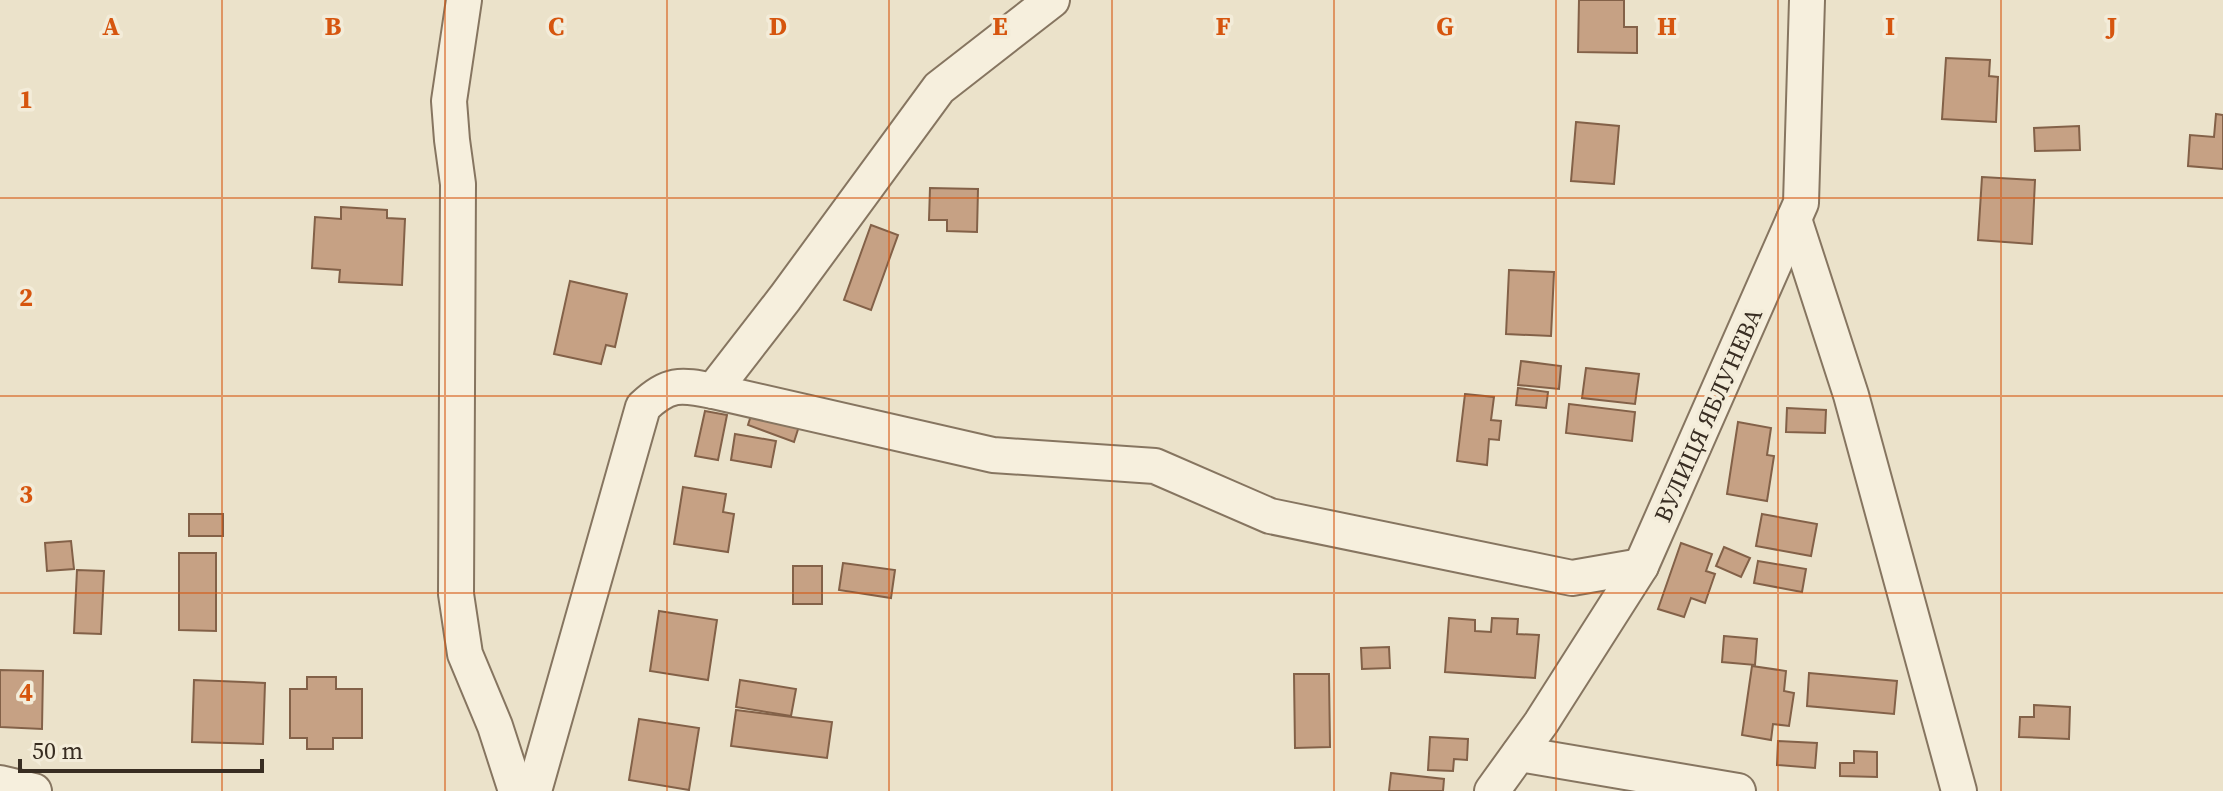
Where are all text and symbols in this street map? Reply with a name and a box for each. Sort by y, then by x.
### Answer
text: A [102,8,120,44]
text: B [325,8,342,44]
text: C [548,8,564,44]
text: D [769,8,787,44]
text: E [992,8,1008,44]
text: F [1215,8,1231,44]
text: G [1436,8,1454,44]
text: H [1657,8,1677,44]
text: I [1885,8,1895,44]
text: J [2105,8,2117,44]
text: 1 [19,81,33,117]
text: 2 [19,279,33,315]
street label: ВУЛИЦЯ ЯБЛУНЕВА [1646,303,1770,527]
text: 3 [19,476,33,512]
text: 4 [19,674,33,710]
scale bar [20,723,262,773]
text: 50 m [32,734,83,767]

